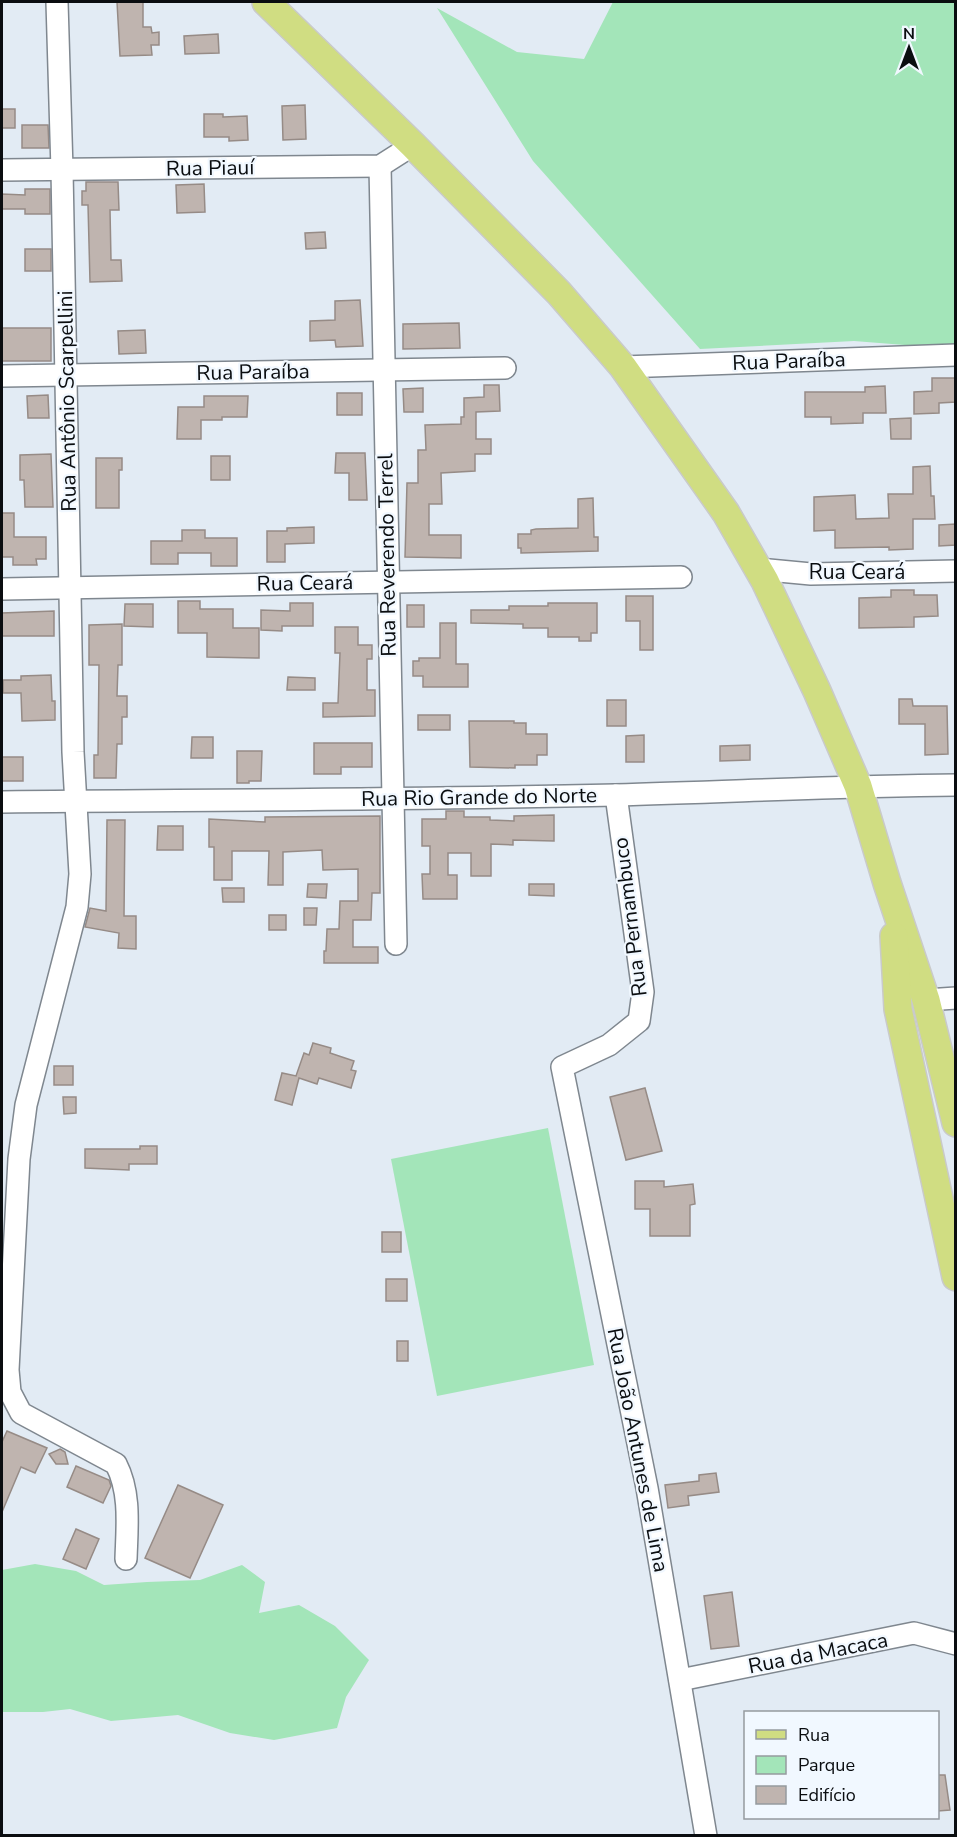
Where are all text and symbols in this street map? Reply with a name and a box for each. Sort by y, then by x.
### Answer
north arrow [879,18,939,78]
text: N [903,23,915,45]
street label: Rua Piauí [166,153,256,183]
street label: Rua Antônio Scarpellini [51,290,83,512]
street label: Rua Paraíba [732,345,846,377]
street label: Rua Paraíba [196,357,310,387]
street label: Rua Reverendo Terrel [371,452,403,657]
street label: Rua Ceará [809,558,905,586]
street label: Rua Ceará [256,568,354,598]
street label: Rua Rio Grande do Norte [361,781,597,813]
street label: Rua Pernambuco [606,836,654,998]
street label: Rua João Antunes de Lima [601,1326,675,1574]
street label: Rua da Macaca [746,1626,890,1680]
legend [744,1711,939,1819]
text: Rua [798,1723,830,1747]
text: Parque [798,1753,855,1777]
text: Edifício [798,1783,856,1807]

